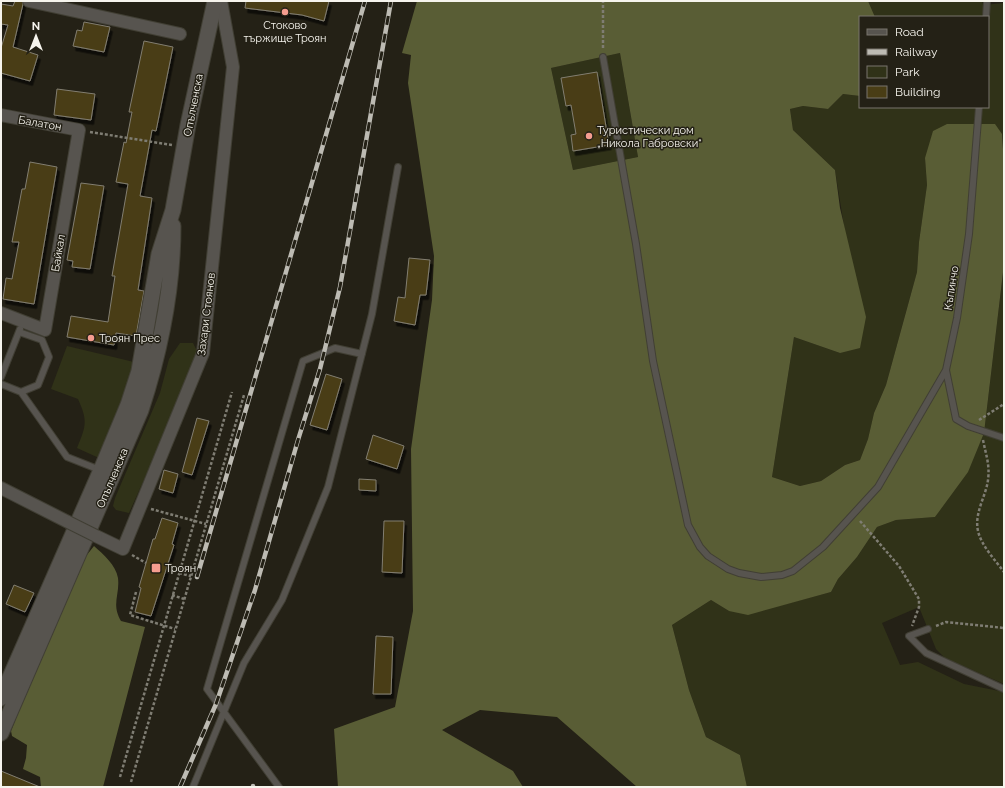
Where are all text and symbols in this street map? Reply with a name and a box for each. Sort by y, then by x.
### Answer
marker: Стоково тържище Троян [280,7,290,17]
north arrow [16,16,56,56]
legend [859,16,989,108]
place label: Стоково тържище Троян [244,19,326,45]
text: N [32,20,40,33]
text: Road [895,25,924,39]
text: Railway [895,45,938,59]
text: Park [895,65,920,79]
street label: Опълченска [181,73,206,138]
text: Building [895,85,941,99]
street label: Балатон [17,113,62,134]
place label: Туристически дом „Никола Габровски“ [597,124,702,150]
marker: Туристически дом „Никола Габровски“ [584,131,594,141]
street label: Байкал [49,233,68,273]
street label: Къпинчо [942,264,961,311]
street label: Захари Стоянов [195,272,218,356]
place label: Троян Прес [99,332,160,345]
marker: Троян Прес [86,333,96,343]
street label: Опълченска [94,446,131,510]
marker: Троян [150,562,162,574]
place label: Троян [165,562,196,575]

